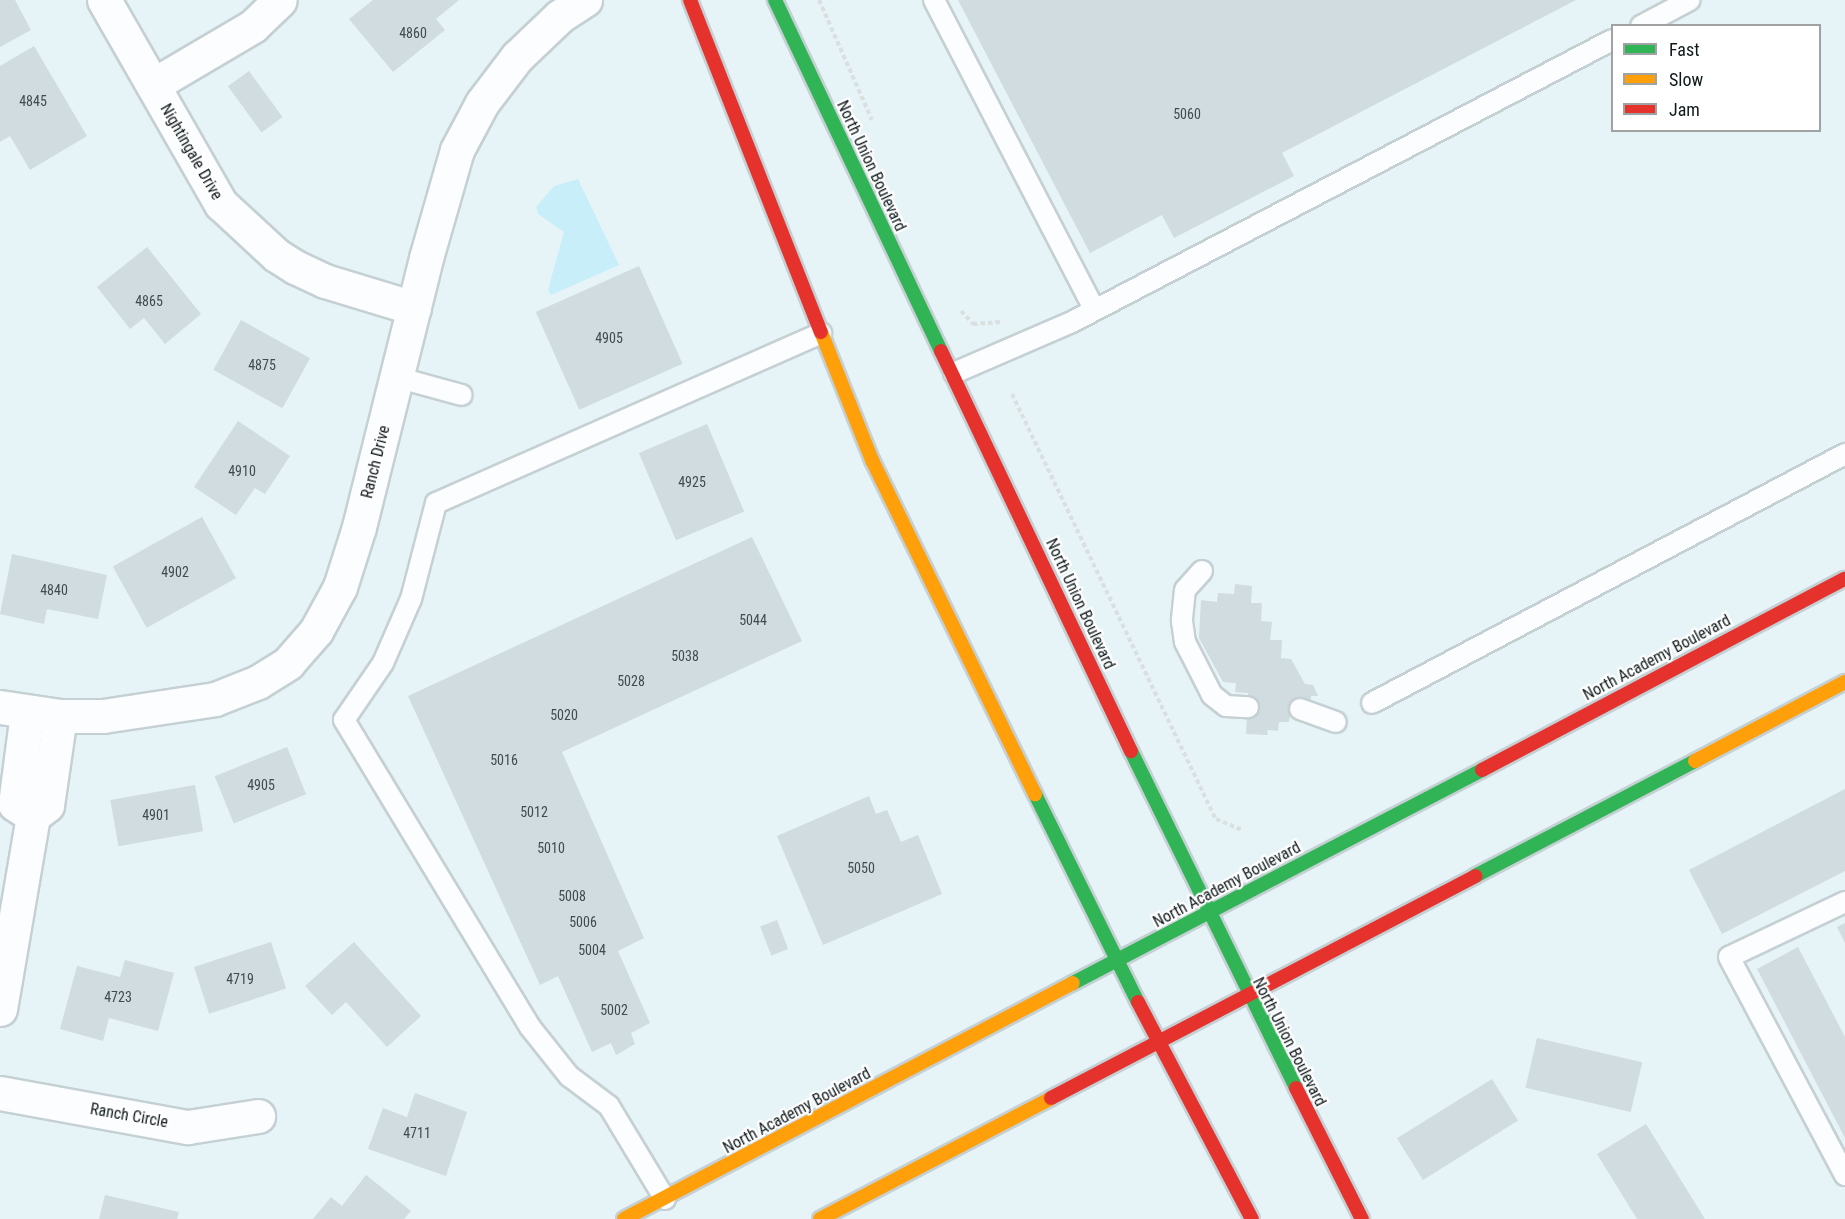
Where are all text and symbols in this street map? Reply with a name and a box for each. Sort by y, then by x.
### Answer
legend [1611,24,1821,132]
house number: 4860 [399,25,427,41]
text: Fast [1669,39,1700,60]
text: Slow [1669,69,1703,90]
house number: 4845 [19,93,47,109]
street label: North Union Boulevard [832,98,910,234]
text: Jam [1669,99,1700,120]
street label: Nightingale Drive [156,101,226,203]
house number: 5060 [1173,106,1201,122]
house number: 4865 [135,293,163,309]
house number: 4905 [595,330,623,346]
house number: 4875 [248,357,276,373]
street label: Ranch Drive [358,423,394,501]
house number: 4910 [228,463,256,479]
house number: 4925 [678,474,706,490]
street label: North Union Boulevard [1041,536,1119,672]
house number: 4902 [161,564,189,580]
house number: 4840 [40,582,68,598]
street label: North Academy Boulevard [1580,611,1734,705]
house number: 5044 [739,612,767,628]
house number: 5038 [671,648,699,664]
house number: 5028 [617,673,645,689]
house number: 5020 [550,707,578,723]
house number: 5016 [490,752,518,768]
house number: 4905 [247,777,275,793]
house number: 5012 [520,804,548,820]
house number: 4901 [142,807,170,823]
street label: North Academy Boulevard [1150,838,1304,932]
house number: 5010 [537,840,565,856]
house number: 5050 [847,860,875,876]
house number: 5008 [558,888,586,904]
house number: 5006 [569,914,597,930]
house number: 5004 [578,942,606,958]
house number: 4719 [226,971,254,987]
street label: North Union Boulevard [1248,974,1330,1110]
house number: 4723 [104,989,132,1005]
house number: 5002 [600,1002,628,1018]
street label: North Academy Boulevard [720,1064,874,1158]
street label: Ranch Circle [89,1100,169,1132]
house number: 4711 [403,1125,431,1141]

